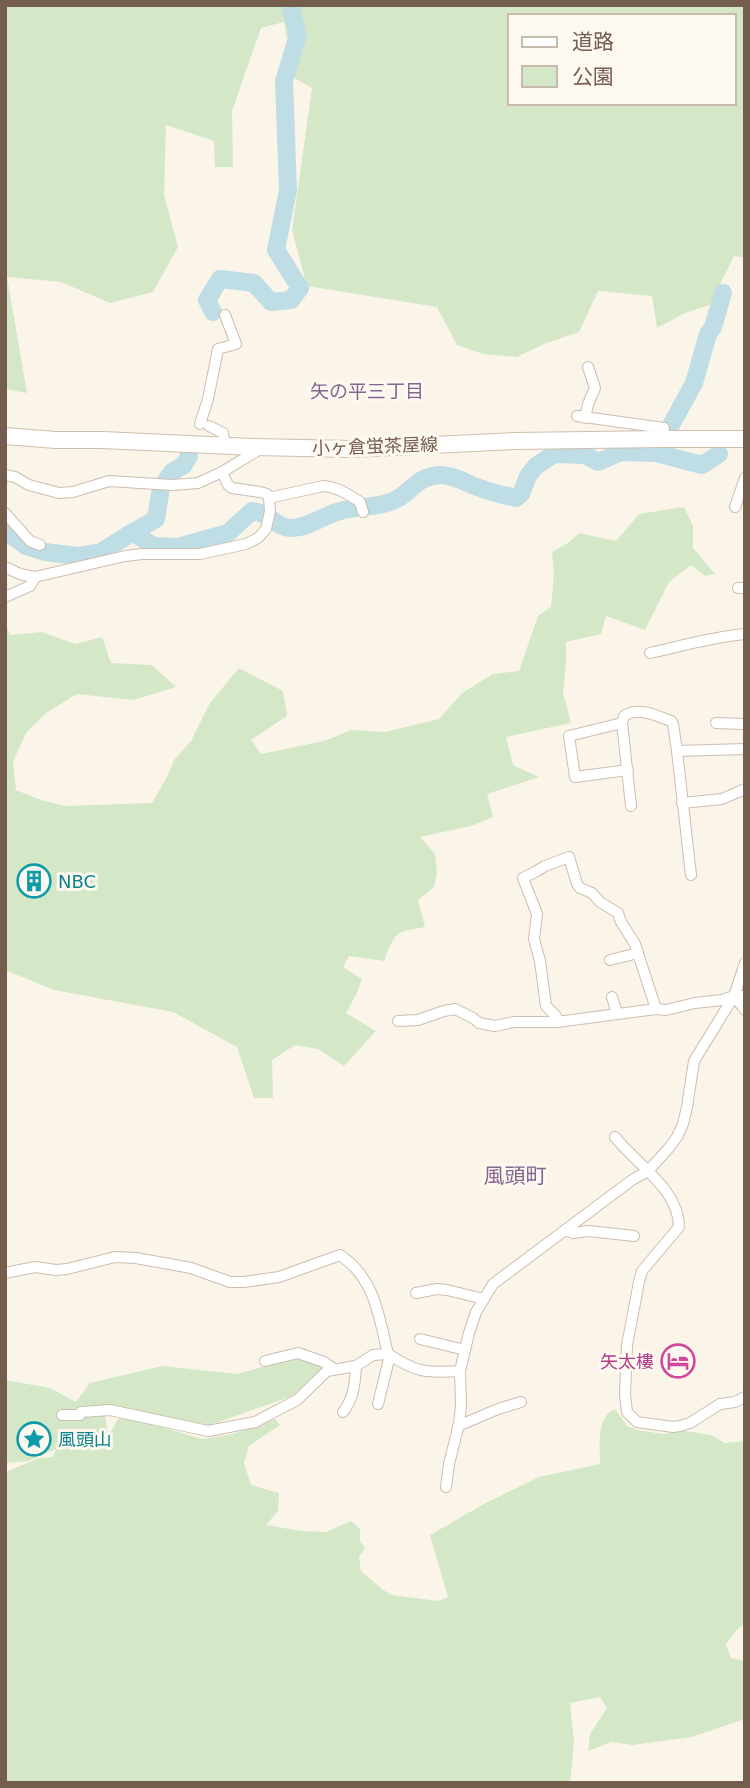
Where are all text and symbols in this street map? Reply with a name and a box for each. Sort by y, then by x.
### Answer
legend [508,14,736,105]
text: 道路 [572,30,614,54]
text: 公園 [572,65,614,89]
district label: 矢の平三丁目 [310,380,424,402]
street label: 小ヶ倉蛍茶屋線 [312,433,438,459]
building icon: NBC [15,862,53,900]
place label: NBC [58,871,96,892]
district label: 風頭町 [484,1164,547,1188]
hotel icon: 矢太樓 [659,1342,697,1380]
place label: 矢太樓 [600,1351,654,1372]
place icon: 風頭山 [15,1420,53,1458]
place label: 風頭山 [58,1429,112,1450]

